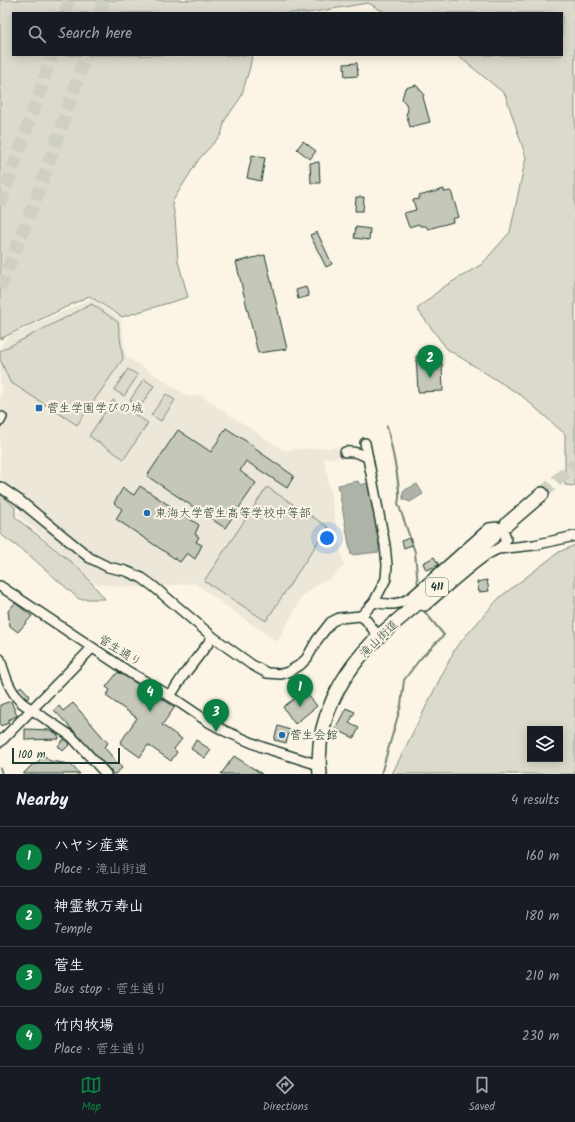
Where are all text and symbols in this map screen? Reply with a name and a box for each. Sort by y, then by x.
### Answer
search box [12,12,563,56]
text: Search here [58,22,132,46]
icon: search [26,23,48,45]
pin: 2 [417,345,443,378]
place label: 菅生学園学びの城 [47,399,143,418]
marker: 菅生学園学びの城 [34,403,44,413]
place label: 東海大学菅生高等学校中等部 [155,504,311,523]
marker: 東海大学菅生高等学校中等部 [142,508,152,518]
your location [317,528,337,548]
road number: 411 [426,578,448,596]
street label: 滝山街道 [355,615,403,663]
street label: 菅生通り [95,630,145,672]
pin: 1 [287,674,313,707]
pin: 4 [137,679,163,712]
pin: 3 [203,699,229,732]
place label: 菅生会館 [290,726,338,745]
map controls [527,726,563,762]
button: layers [527,726,563,762]
marker: 菅生会館 [277,730,287,740]
scale bar [12,746,120,765]
text: 100 m [18,746,46,764]
text: Nearby [16,787,68,814]
text: 4 results [511,790,559,811]
text: ハヤシ産業 [54,834,129,858]
text: 1 [27,846,31,867]
text: 160 m [526,846,559,867]
text: Place · 滝山街道 [54,859,147,880]
text: 神霊教万寿山 [54,895,144,919]
text: 2 [25,906,33,927]
text: 180 m [525,906,559,927]
text: Temple [54,919,92,940]
text: 菅生 [54,954,84,978]
text: 3 [25,966,33,987]
text: 210 m [525,966,559,987]
text: Bus stop · 菅生通り [54,979,167,1000]
text: 竹内牧場 [54,1014,114,1038]
text: 4 [25,1026,33,1047]
text: 230 m [522,1026,559,1047]
text: Place · 菅生通り [54,1039,147,1060]
tab: Map [80,1074,102,1116]
tab: Directions [263,1074,308,1116]
tab: Saved [469,1074,495,1116]

